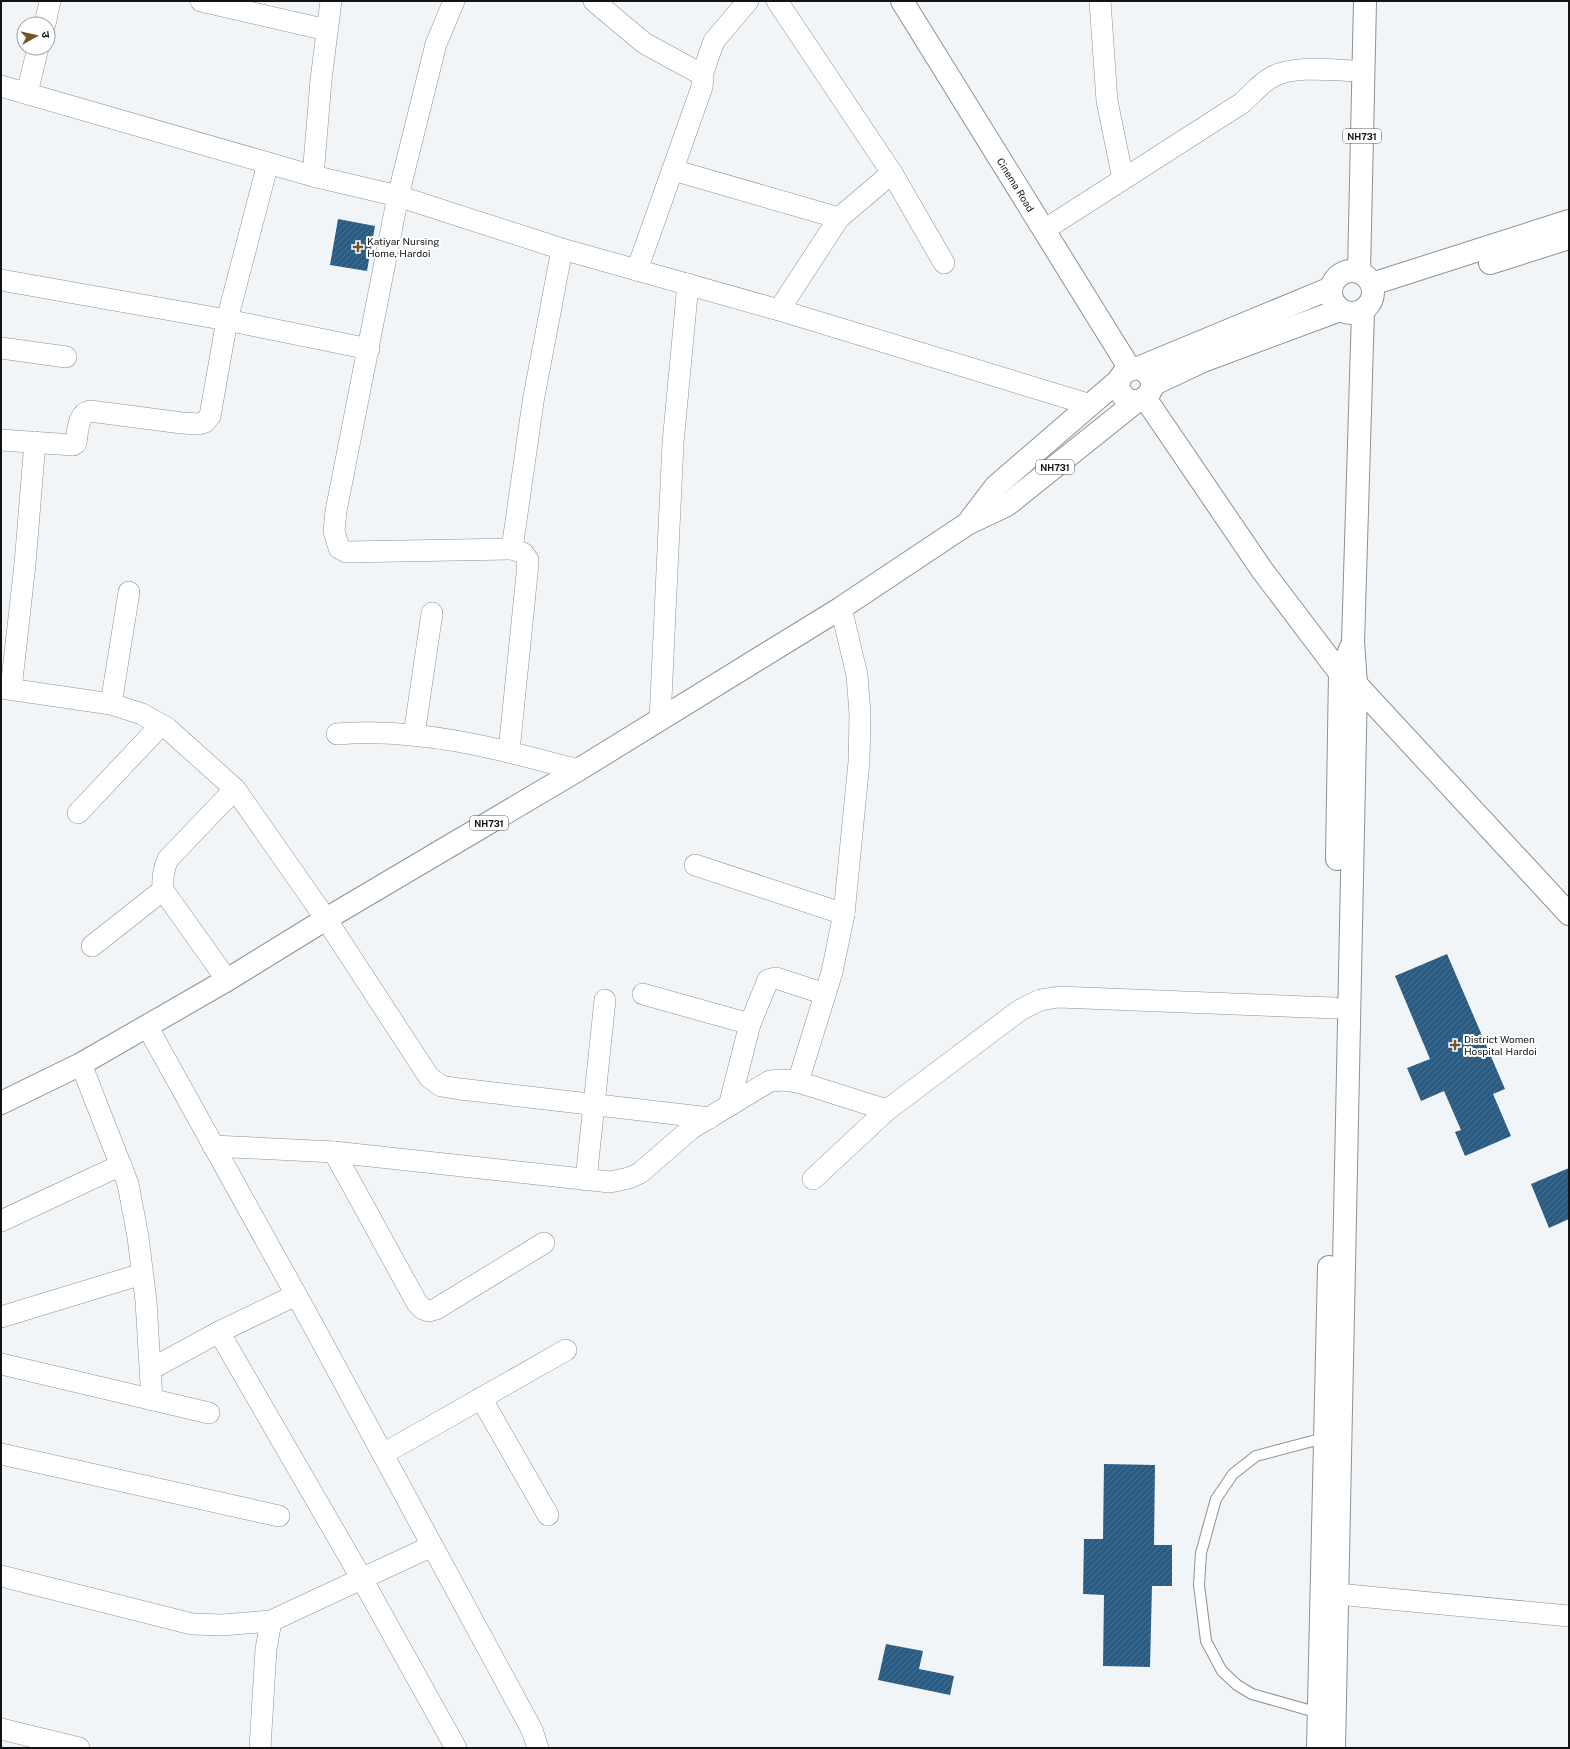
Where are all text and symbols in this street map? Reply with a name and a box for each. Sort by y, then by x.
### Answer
north arrow [16,16,56,56]
text: उ [40,31,52,39]
road number: NH731 [1343,129,1381,143]
street label: Cinema Road [995,155,1037,214]
place label: Katiyar Nursing Home, Hardoi [367,235,439,259]
marker: Katiyar Nursing Home, Hardoi [352,241,364,253]
road number: NH731 [1036,460,1074,474]
road number: NH731 [470,816,508,830]
place label: District Women Hospital Hardoi [1464,1033,1537,1057]
marker: District Women Hospital Hardoi [1449,1039,1461,1051]

